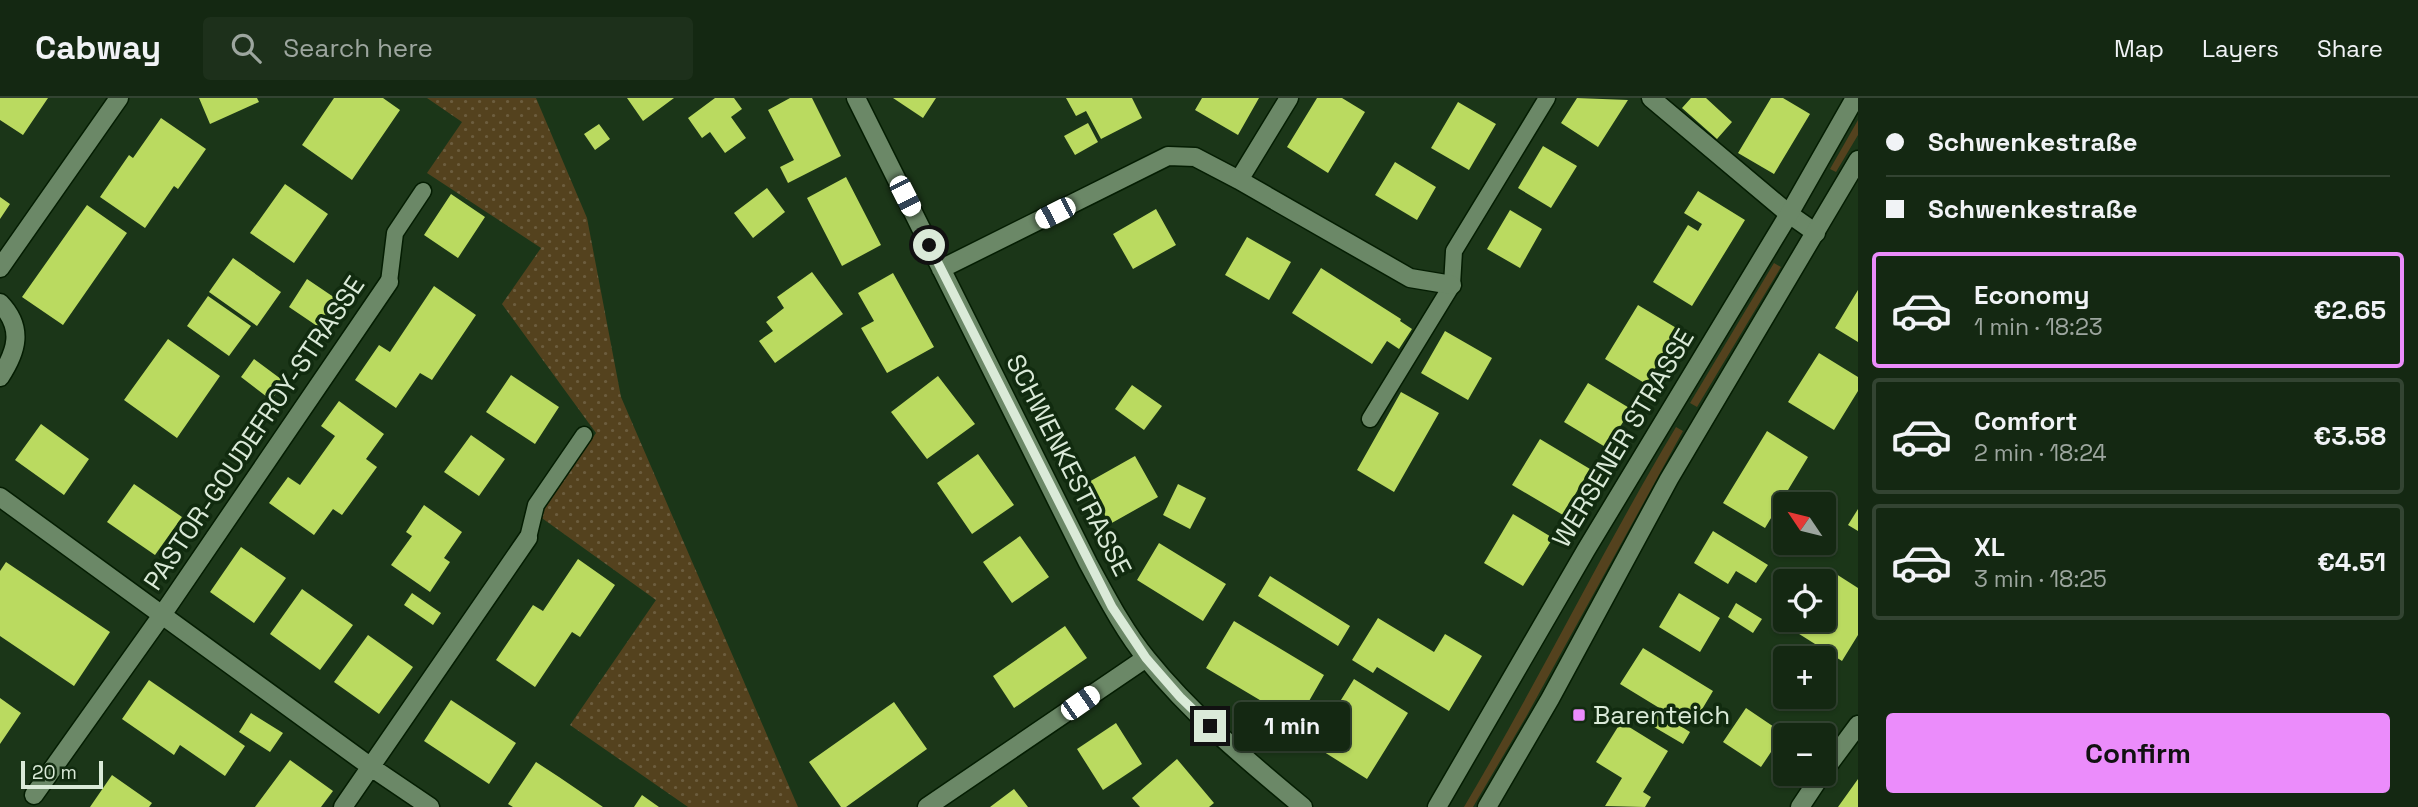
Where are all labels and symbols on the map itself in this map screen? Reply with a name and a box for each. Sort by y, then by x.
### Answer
car [887,173,924,219]
car [1032,194,1079,232]
route start [913,229,945,261]
street label: PASTOR-GOUDEFROY-STRASSE [136,269,372,597]
street label: WERSENER STRASSE [1544,323,1702,553]
street label: SCHWENKESTRASSE [998,348,1140,582]
north arrow [1773,492,1836,555]
car [1057,682,1104,724]
place label: Barenteich [1593,698,1730,732]
callout: 1 min [1234,702,1350,750]
marker: Barenteich [1571,707,1587,723]
route end [1194,710,1226,742]
scale bar [21,758,103,790]

